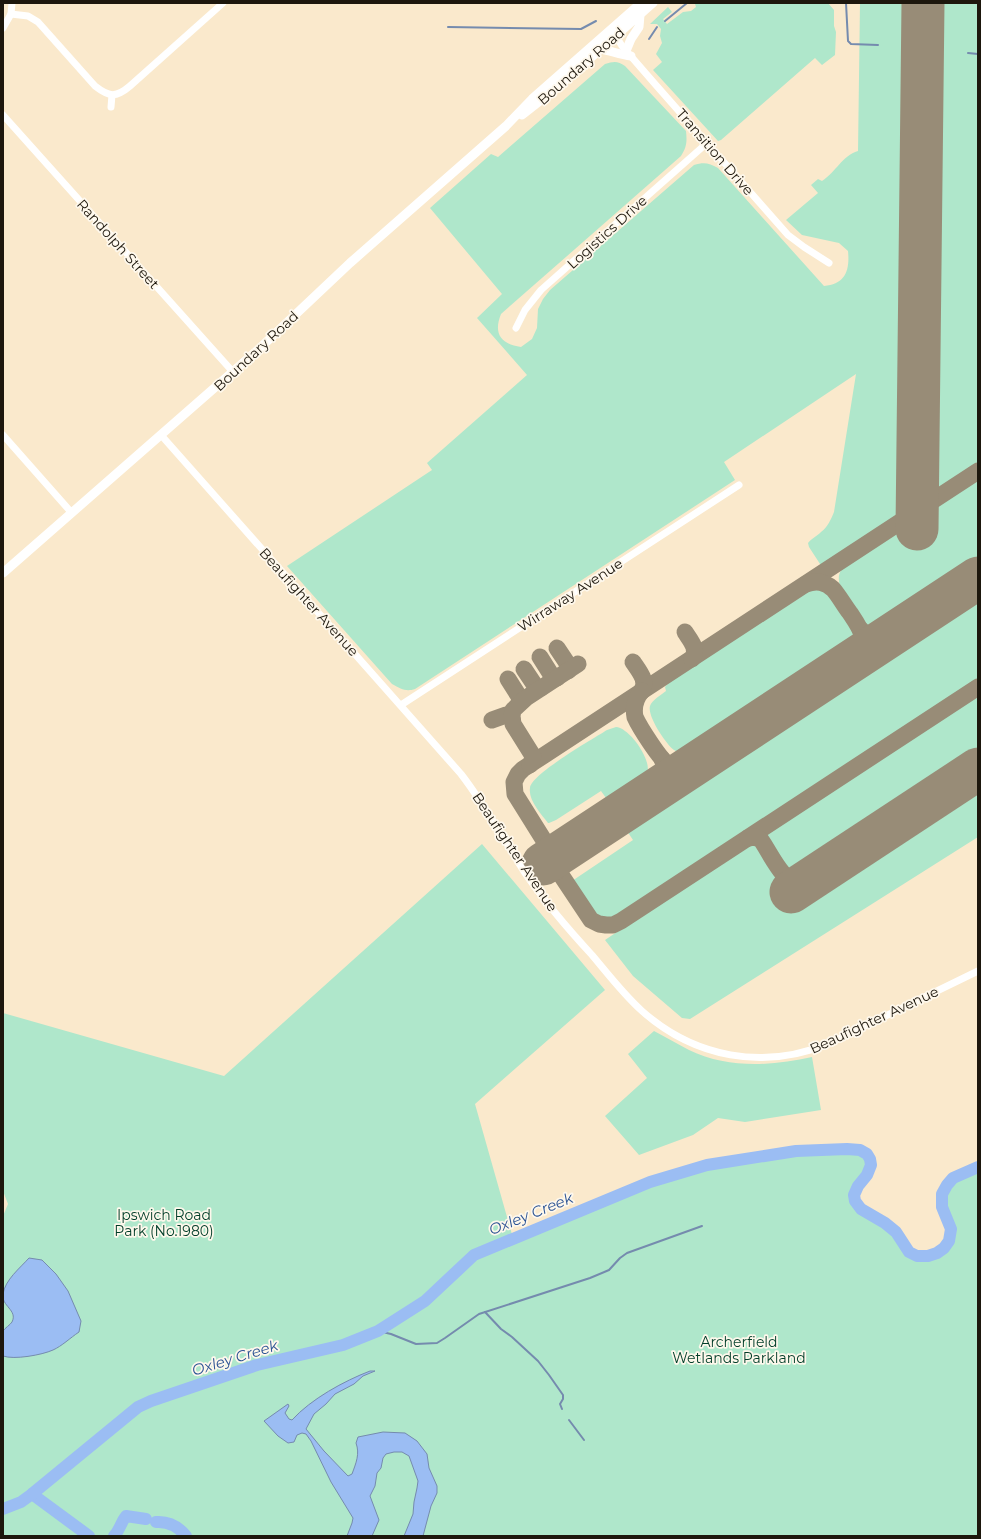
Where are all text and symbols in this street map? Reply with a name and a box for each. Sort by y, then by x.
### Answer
street label: Boundary Road [534,23,628,109]
street label: Transition Drive [672,105,758,199]
street label: Logistics Drive [563,191,651,273]
street label: Randolph Street [73,195,163,293]
street label: Boundary Road [210,307,302,395]
street label: Beaufighter Avenue [255,544,363,660]
street label: Wirraway Avenue [514,554,626,636]
street label: Beaufighter Avenue [468,789,562,915]
street label: Beaufighter Avenue [807,982,941,1058]
water label: Oxley Creek [486,1188,577,1239]
park label: Ipswich Road Park (No.1980) [114,1206,214,1240]
park label: Archerfield Wetlands Parkland [672,1333,806,1367]
water label: Oxley Creek [189,1335,281,1380]

